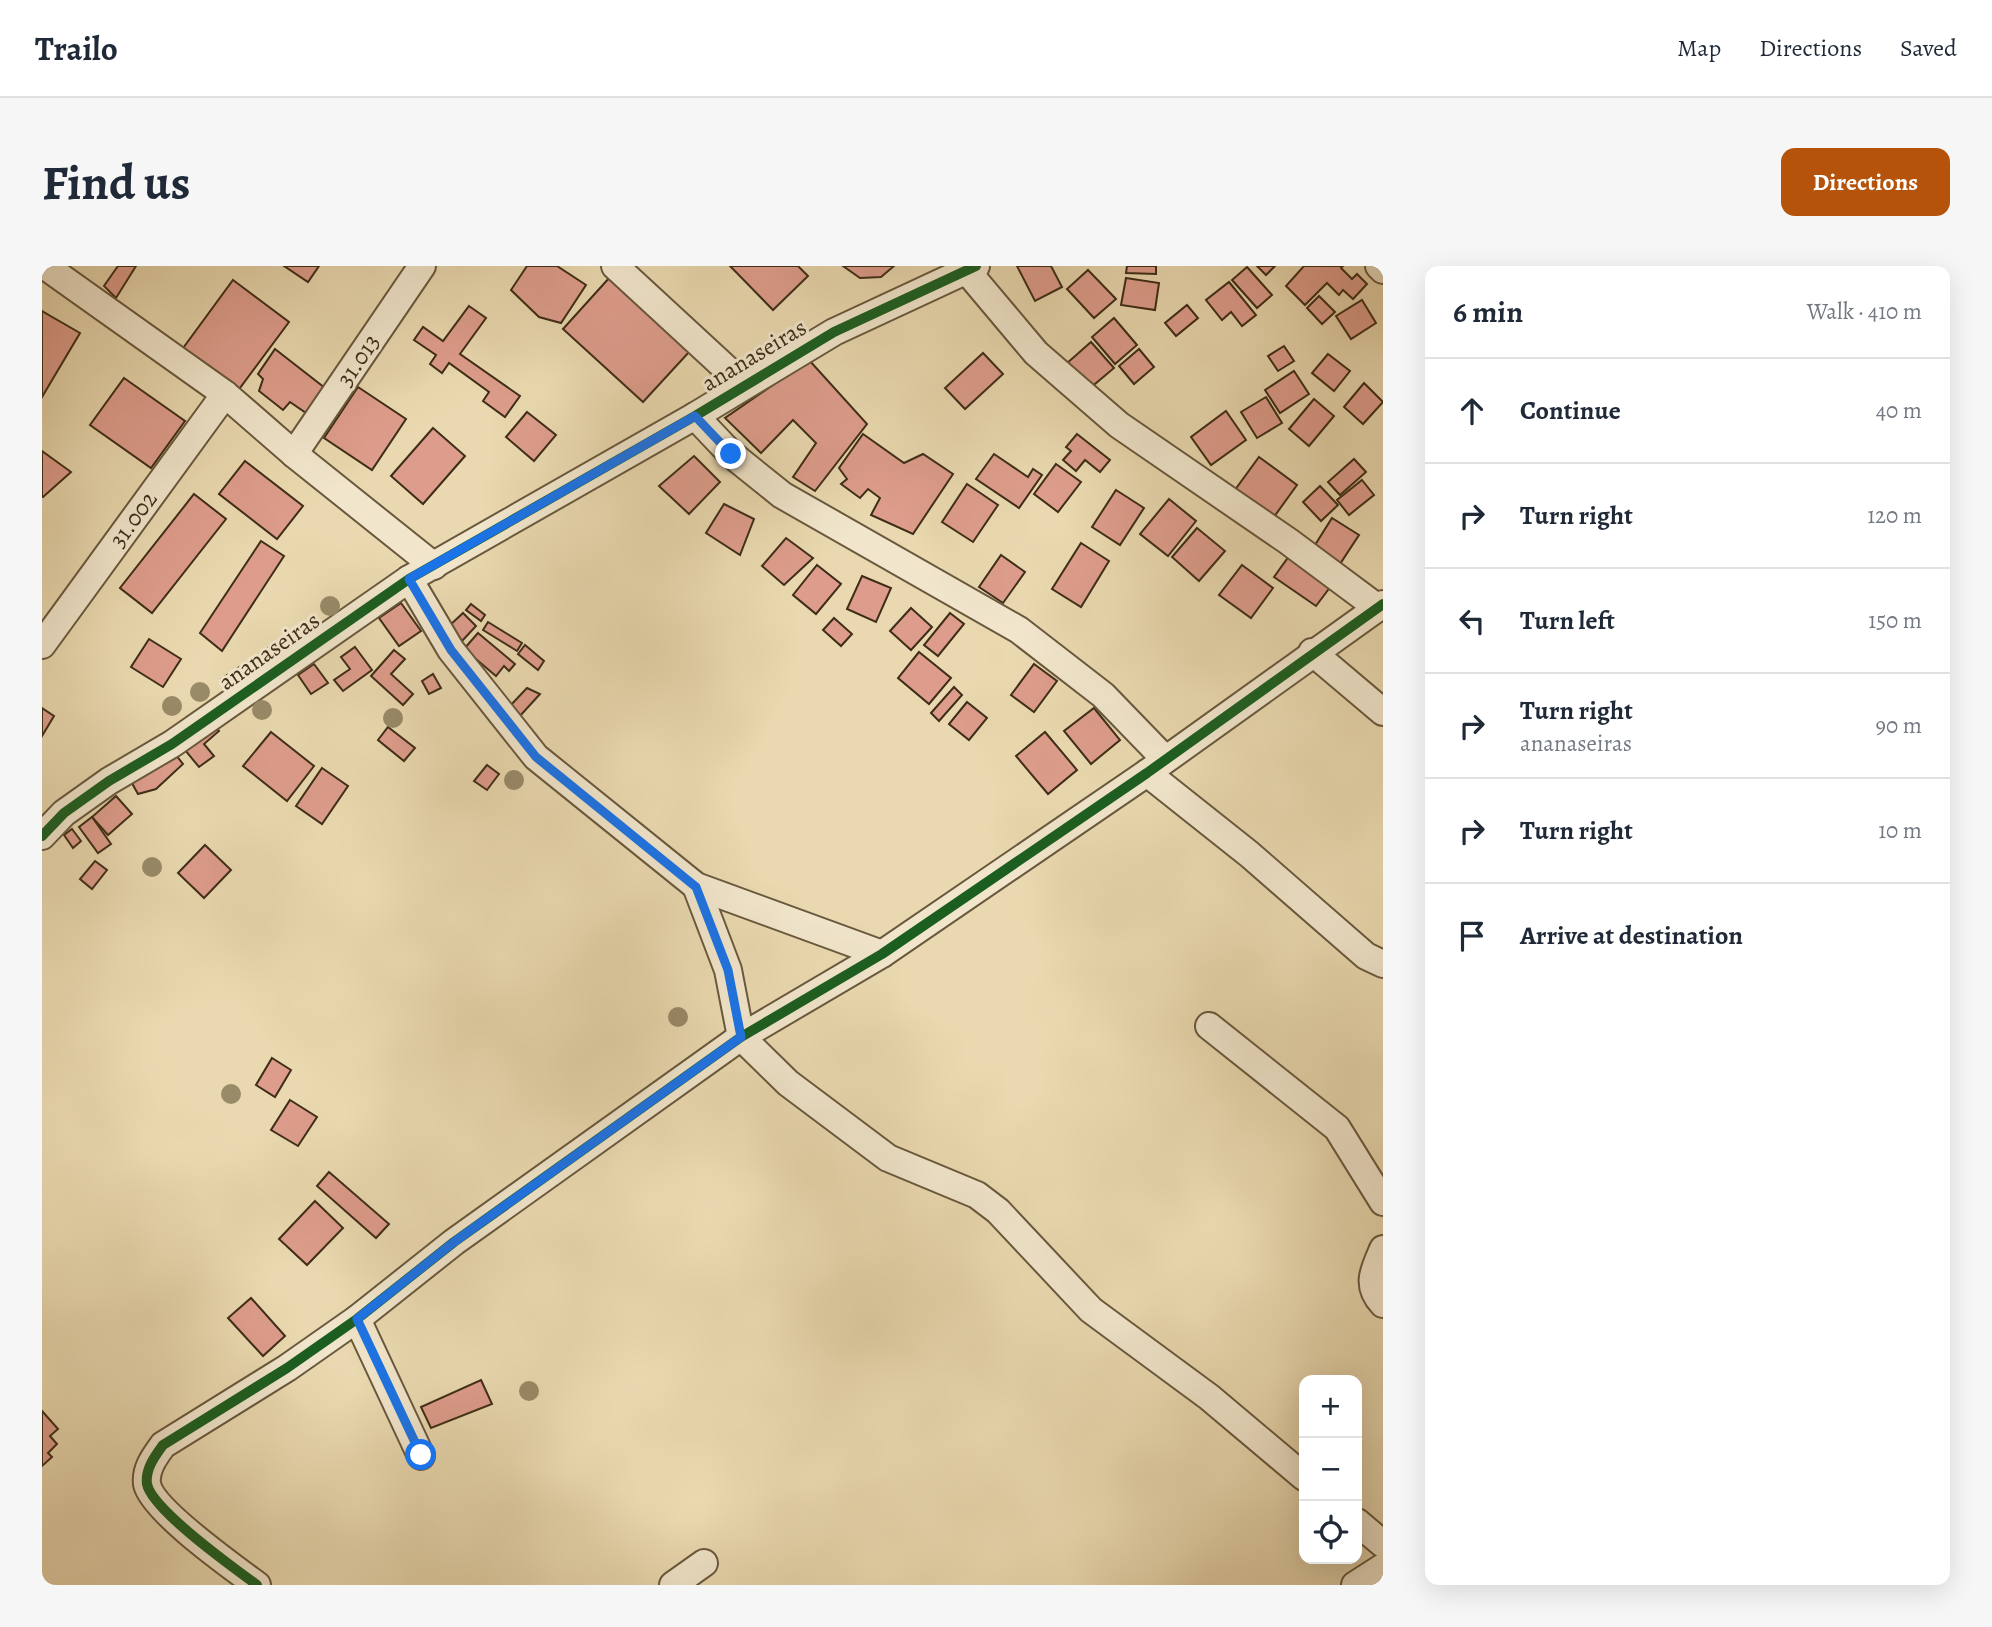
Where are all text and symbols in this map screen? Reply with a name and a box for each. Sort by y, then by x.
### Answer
text: Trailo [35,26,118,71]
text: Map [1677,32,1721,64]
text: Directions [1759,32,1862,64]
text: Saved [1900,32,1957,64]
button: Directions [1781,148,1950,216]
text: Find us [42,149,190,216]
text: 6 min [1453,292,1523,332]
text: Walk · 410 m [1807,296,1922,327]
street label: ananaseiras [696,311,812,399]
street label: 31.013 [329,328,387,392]
icon: ahead [1453,392,1491,430]
text: Continue [1520,393,1621,428]
text: 40 m [1876,395,1922,426]
route end [715,438,746,469]
street label: 31.002 [102,484,164,554]
icon: right [1453,497,1491,535]
text: Turn right [1520,498,1633,533]
text: 120 m [1867,500,1922,531]
icon: left [1453,602,1491,640]
text: Turn left [1520,603,1615,638]
street label: ananaseiras [212,604,326,698]
text: 150 m [1868,605,1922,636]
text: Turn right [1520,693,1633,728]
icon: right [1453,707,1491,745]
text: 90 m [1876,710,1922,741]
text: ananaseiras [1520,728,1632,759]
icon: right [1453,812,1491,850]
text: Turn right [1520,813,1633,848]
text: 10 m [1878,815,1922,846]
icon: arrive [1453,917,1491,955]
text: Arrive at destination [1520,918,1743,953]
map controls [1299,1375,1362,1564]
button: + [1299,1375,1362,1438]
button: − [1299,1438,1362,1501]
route start [405,1439,436,1470]
button: locate [1299,1501,1362,1564]

